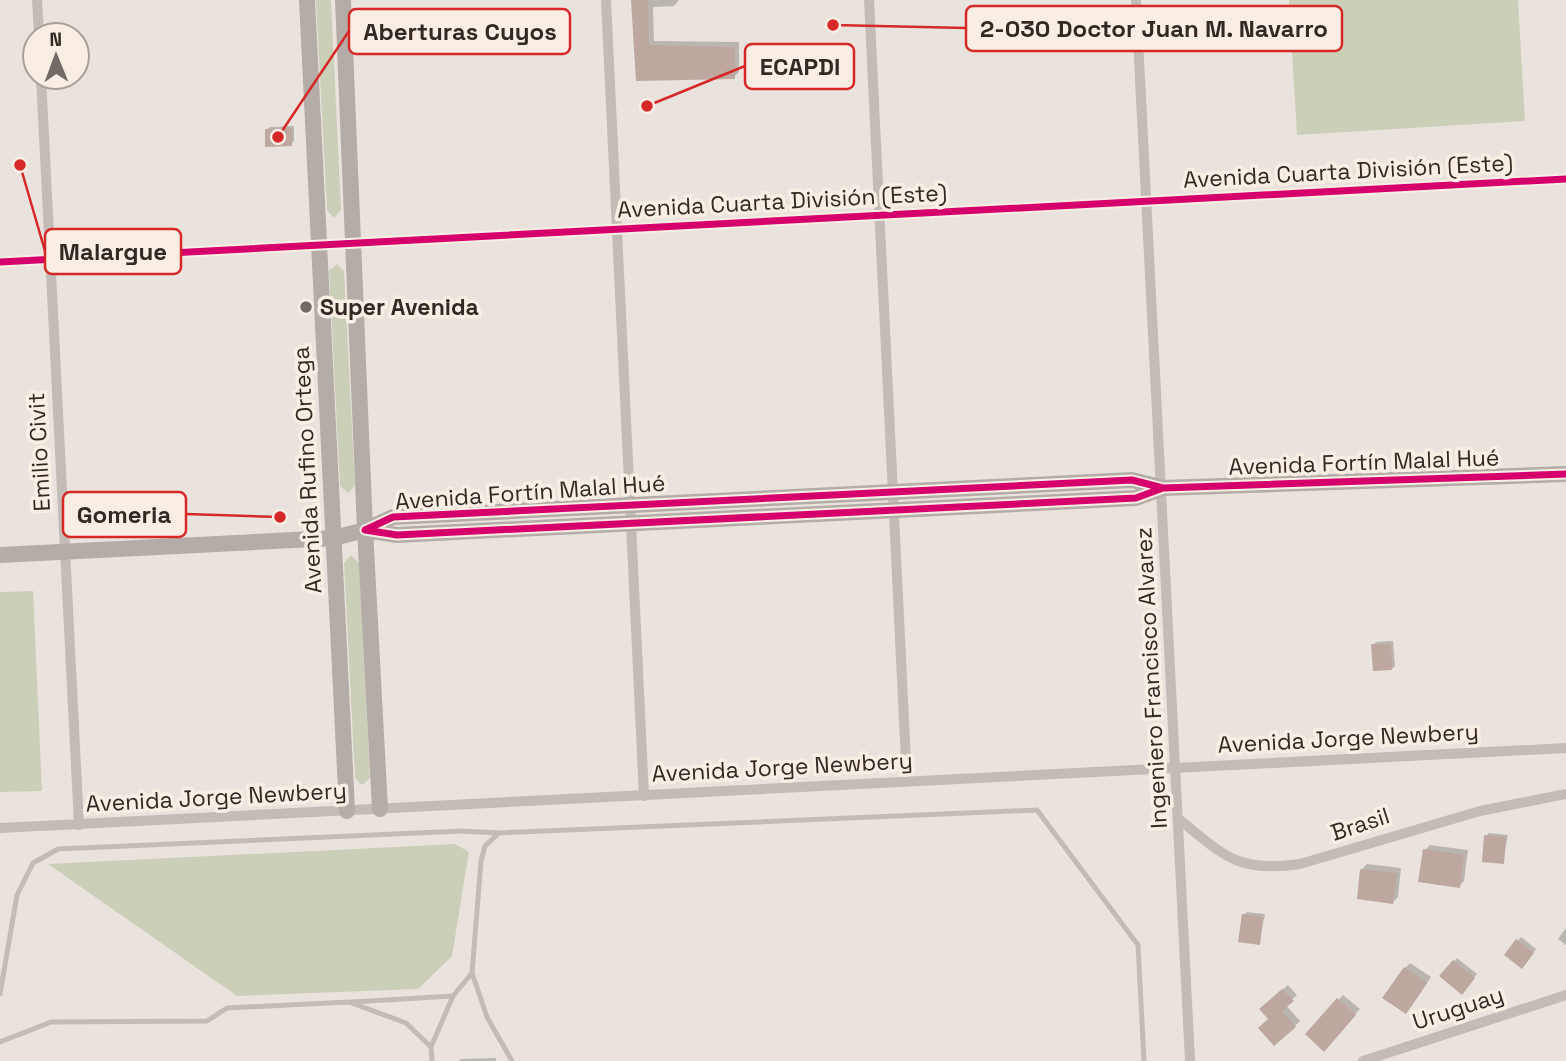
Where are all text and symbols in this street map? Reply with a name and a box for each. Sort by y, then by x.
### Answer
callout: 2-030 Doctor Juan M. Navarro [966,6,1342,51]
callout: Aberturas Cuyos [349,9,570,54]
text: 2-030 Doctor Juan M. Navarro [980,13,1328,44]
text: Aberturas Cuyos [363,16,557,47]
north arrow [21,21,91,91]
text: N [49,27,62,52]
callout: ECAPDI [745,44,854,89]
text: ECAPDI [760,51,840,82]
street label: Avenida Cuarta División (Este) [1182,147,1514,195]
street label: Avenida Cuarta División (Este) [616,177,948,225]
callout: Malargue [45,229,181,274]
text: Malargue [59,236,167,267]
place label: Super Avenida [320,292,479,322]
marker: Super Avenida [298,299,314,315]
street label: Avenida Rufino Ortega [286,346,328,594]
street label: Emilio Civit [21,392,57,512]
street label: Avenida Fortín Malal Hué [1228,442,1500,482]
street label: Avenida Fortín Malal Hué [394,468,666,516]
callout: Gomeria [63,492,186,537]
text: Gomeria [77,499,171,530]
street label: Ingeniero Francisco Alvarez [1128,527,1174,829]
street label: Avenida Jorge Newbery [1217,716,1479,760]
street label: Avenida Jorge Newbery [651,745,913,789]
street label: Avenida Jorge Newbery [85,775,347,819]
street label: Brasil [1327,800,1393,848]
street label: Uruguay [1409,979,1507,1037]

